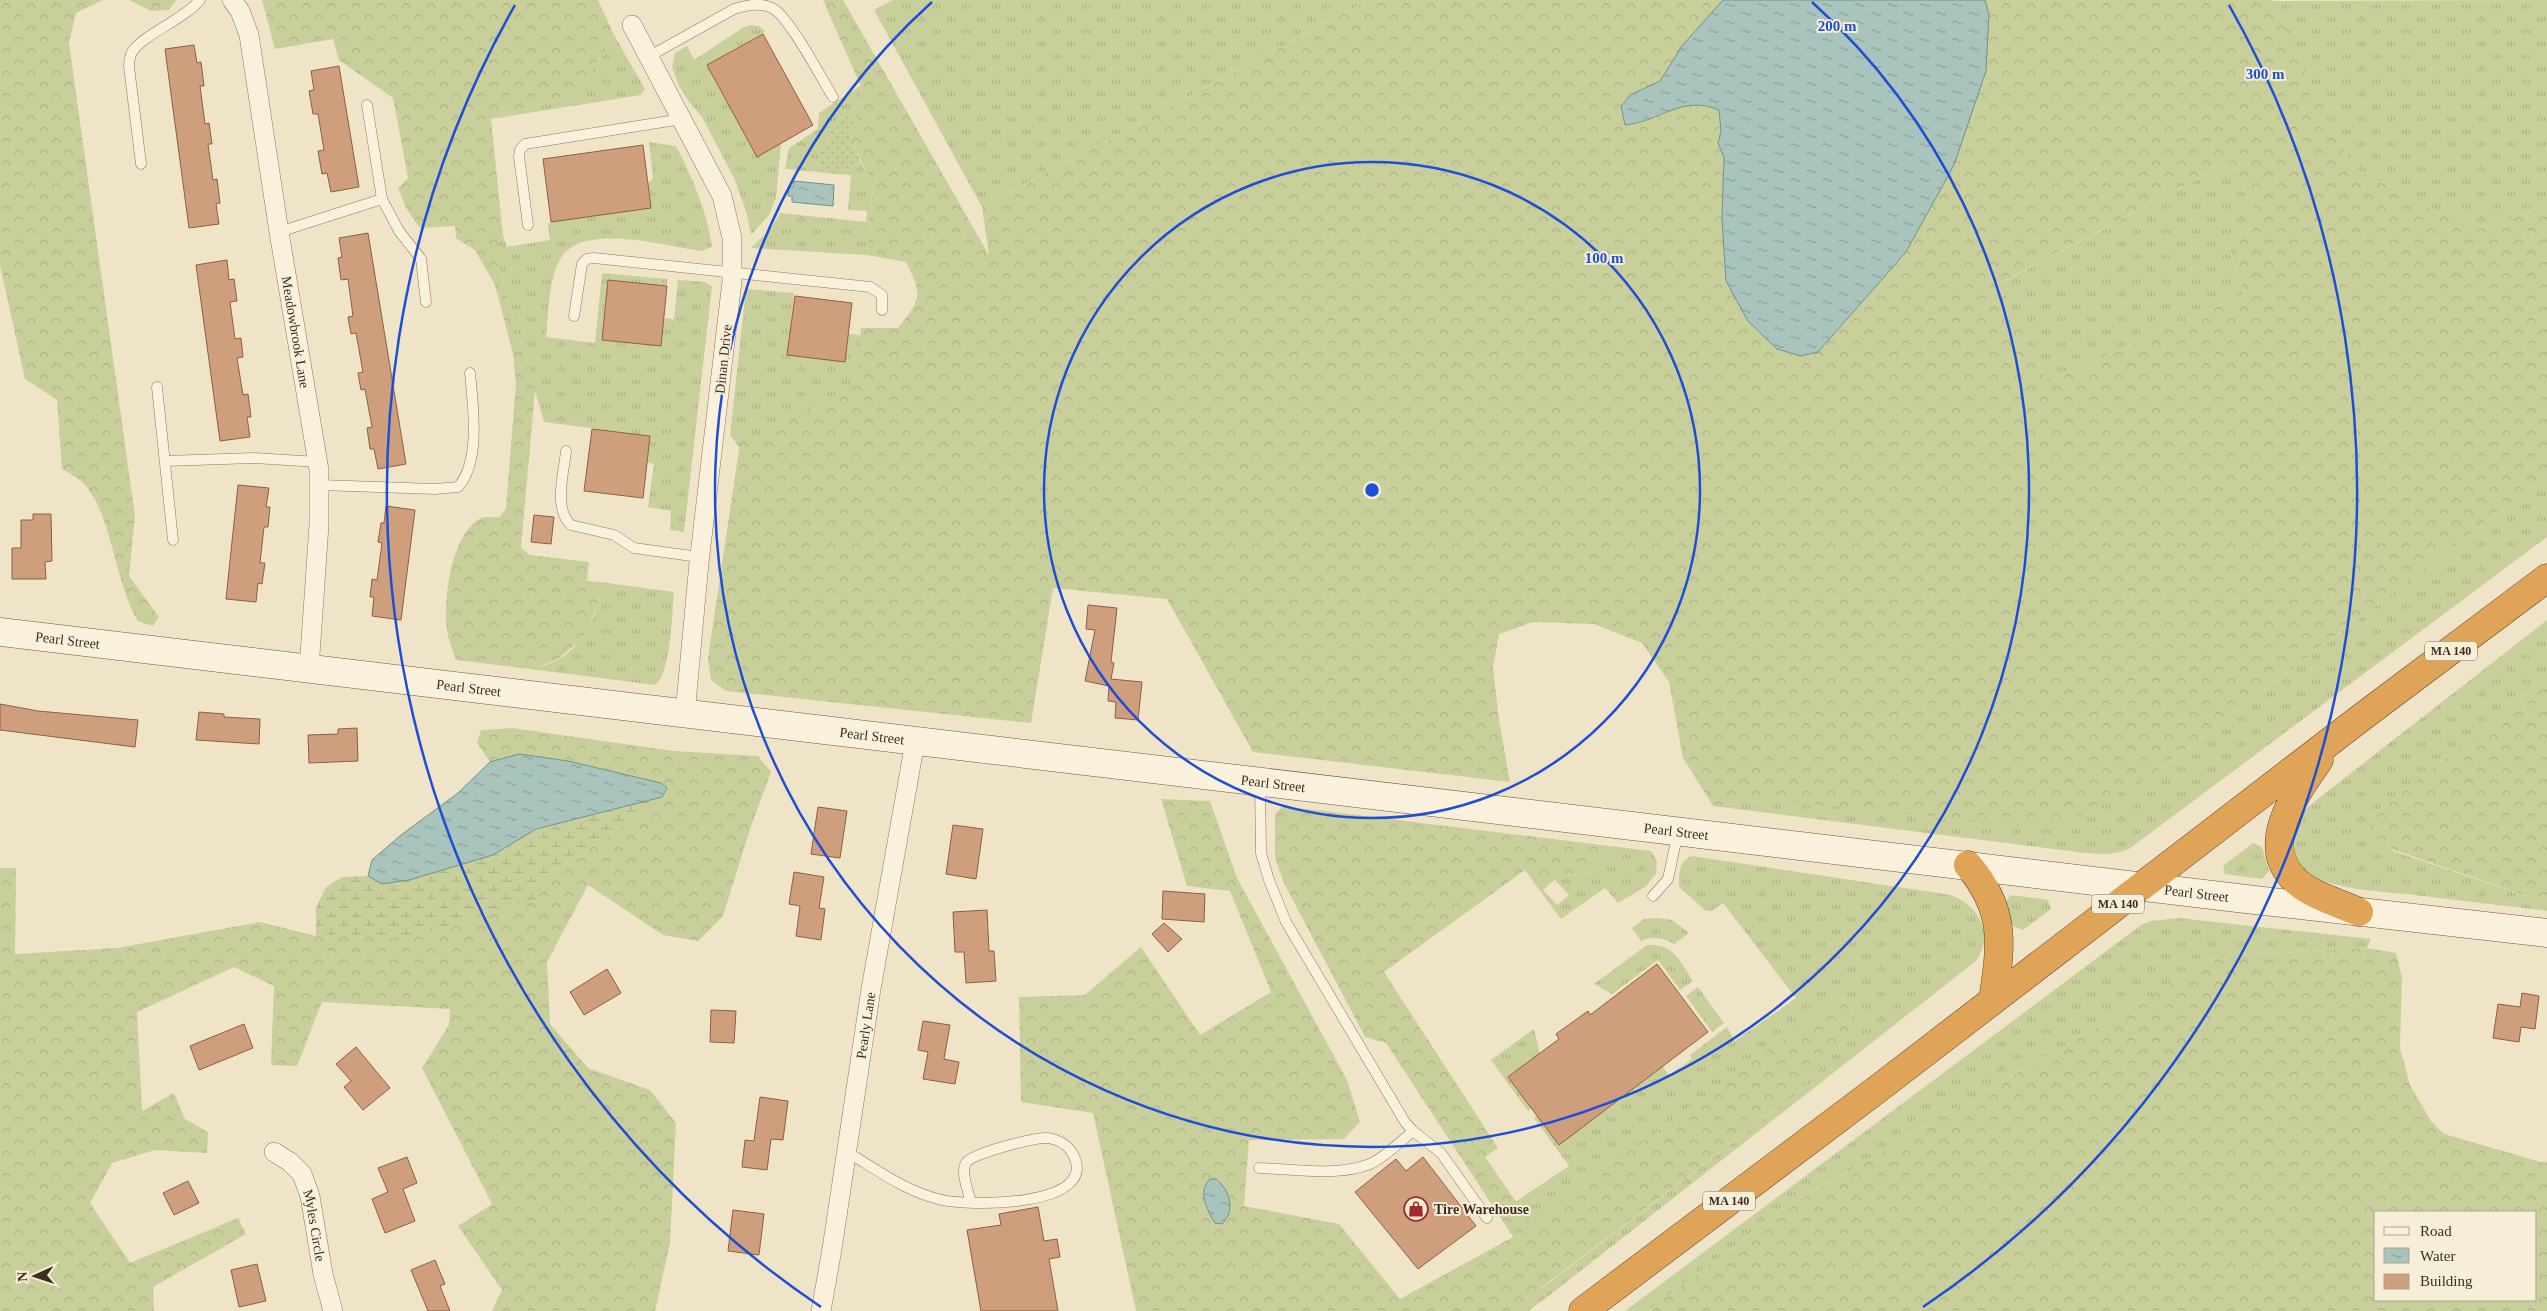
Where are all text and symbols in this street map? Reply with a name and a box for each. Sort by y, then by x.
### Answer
text: 200 m [1818,18,1857,34]
text: 300 m [2246,66,2285,82]
text: 100 m [1585,250,1624,266]
street label: Meadowbrook Lane [279,275,312,389]
street label: Dinan Drive [712,324,735,394]
centre of rings [1363,481,1381,499]
street label: Pearl Street [34,629,101,652]
road number: MA 140 [2425,641,2477,660]
street label: Pearl Street [435,677,502,700]
street label: Pearl Street [839,725,905,747]
street label: Pearl Street [1240,773,1306,795]
street label: Pearl Street [1643,820,1709,843]
street label: Pearl Street [2163,882,2230,905]
road number: MA 140 [2092,894,2144,914]
street label: Pearly Lane [854,991,878,1060]
street label: Myles Circle [300,1187,328,1263]
road number: MA 140 [1703,1192,1755,1210]
shop icon: Tire Warehouse [1403,1196,1429,1222]
place label: Tire Warehouse [1434,1202,1529,1217]
legend [2374,1211,2537,1301]
text: Road [2420,1223,2452,1239]
text: Water [2420,1248,2455,1264]
north arrow [10,1251,60,1301]
text: N [15,1271,30,1282]
text: Building [2420,1273,2473,1289]

